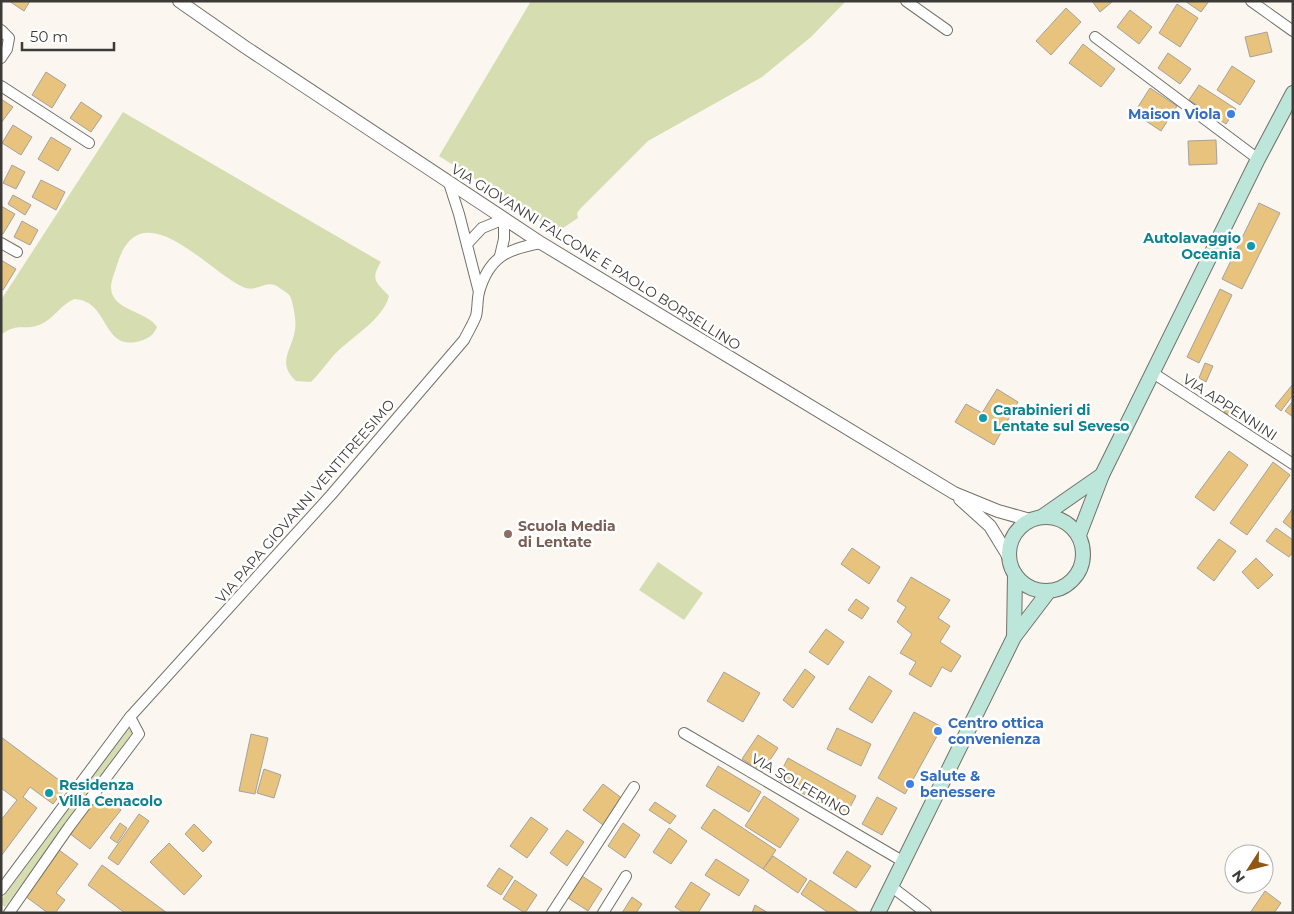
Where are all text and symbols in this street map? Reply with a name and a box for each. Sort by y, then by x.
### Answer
scale bar [22,20,115,52]
text: 50 m [30,27,68,46]
place label: Maison Viola [1128,105,1221,123]
marker: Maison Viola [1225,108,1237,120]
street label: VIA GIOVANNI FALCONE E PAOLO BORSELLINO [448,160,744,354]
place label: Autolavaggio Oceania [1142,229,1241,263]
marker: Autolavaggio Oceania [1245,240,1257,252]
street label: VIA APPENNINI [1179,370,1281,444]
street label: VIA PAPA GIOVANNI VENTITREESIMO [212,395,399,607]
place label: Carabinieri di Lentate sul Seveso [993,401,1130,435]
marker: Carabinieri di Lentate sul Seveso [977,412,989,424]
place label: Scuola Media di Lentate [518,517,616,551]
marker: Scuola Media di Lentate [502,528,514,540]
place label: Centro ottica convenienza [948,714,1044,748]
marker: Centro ottica convenienza [932,725,944,737]
street label: VIA SOLFERINO [748,749,854,821]
place label: Salute & benessere [920,767,996,801]
place label: Residenza Villa Cenacolo [58,776,162,810]
marker: Salute & benessere [904,778,916,790]
marker: Residenza Villa Cenacolo [43,787,55,799]
north arrow [1224,844,1274,894]
text: N [1228,867,1249,887]

